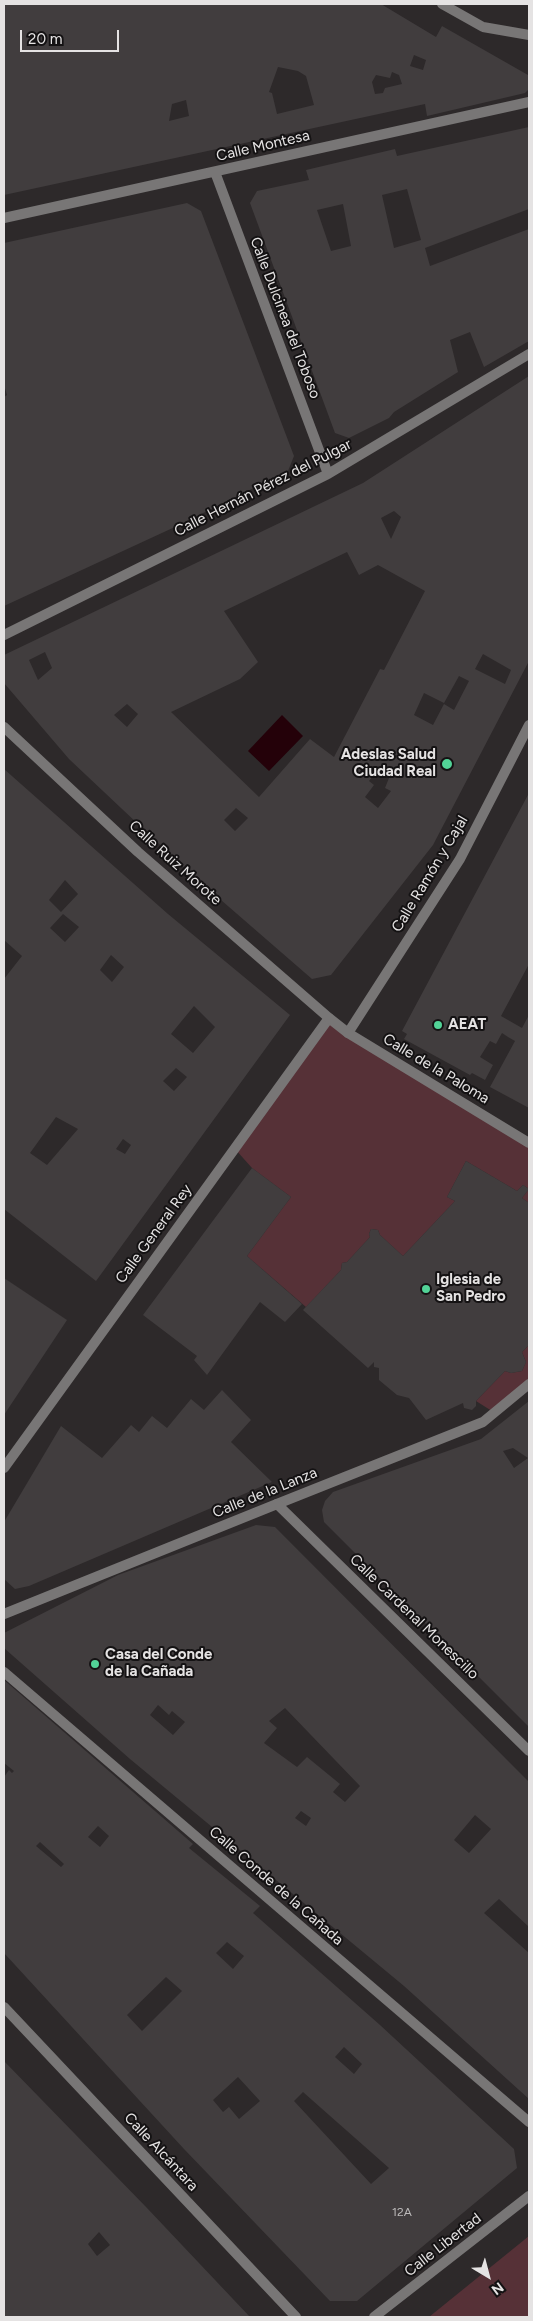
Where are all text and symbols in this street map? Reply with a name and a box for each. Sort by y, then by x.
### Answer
scale bar [22,20,121,52]
text: 20 m [28,30,62,48]
street label: Calle Montesa [215,127,311,165]
street label: Calle Dulcinea del Toboso [246,235,324,401]
street label: Calle Hernán Pérez del Pulgar [171,435,355,541]
place label: Adeslas Salud Ciudad Real [341,746,436,781]
marker: Adeslas Salud Ciudad Real [440,757,454,771]
street label: Calle Ramón y Cajal [388,813,472,935]
street label: Calle Ruiz Morote [125,817,225,909]
place label: AEAT [448,1016,486,1034]
marker: AEAT [432,1019,444,1031]
street label: Calle de la Paloma [380,1030,492,1108]
street label: Calle General Rey [112,1181,196,1287]
place label: Iglesia de San Pedro [436,1271,506,1306]
marker: Iglesia de San Pedro [420,1283,432,1295]
street label: Calle de la Lanza [210,1464,320,1522]
street label: Calle Cardenal Monescillo [346,1551,482,1683]
place label: Casa del Conde de la Cañada [105,1646,212,1681]
marker: Casa del Conde de la Cañada [89,1658,101,1670]
street label: Calle Conde de la Cañada [205,1823,347,1949]
street label: Calle Alcántara [120,2109,202,2195]
house number: 12A [392,2205,412,2219]
street label: Calle Libertad [401,2209,485,2281]
north arrow [463,2251,513,2301]
text: N [488,2278,507,2298]

